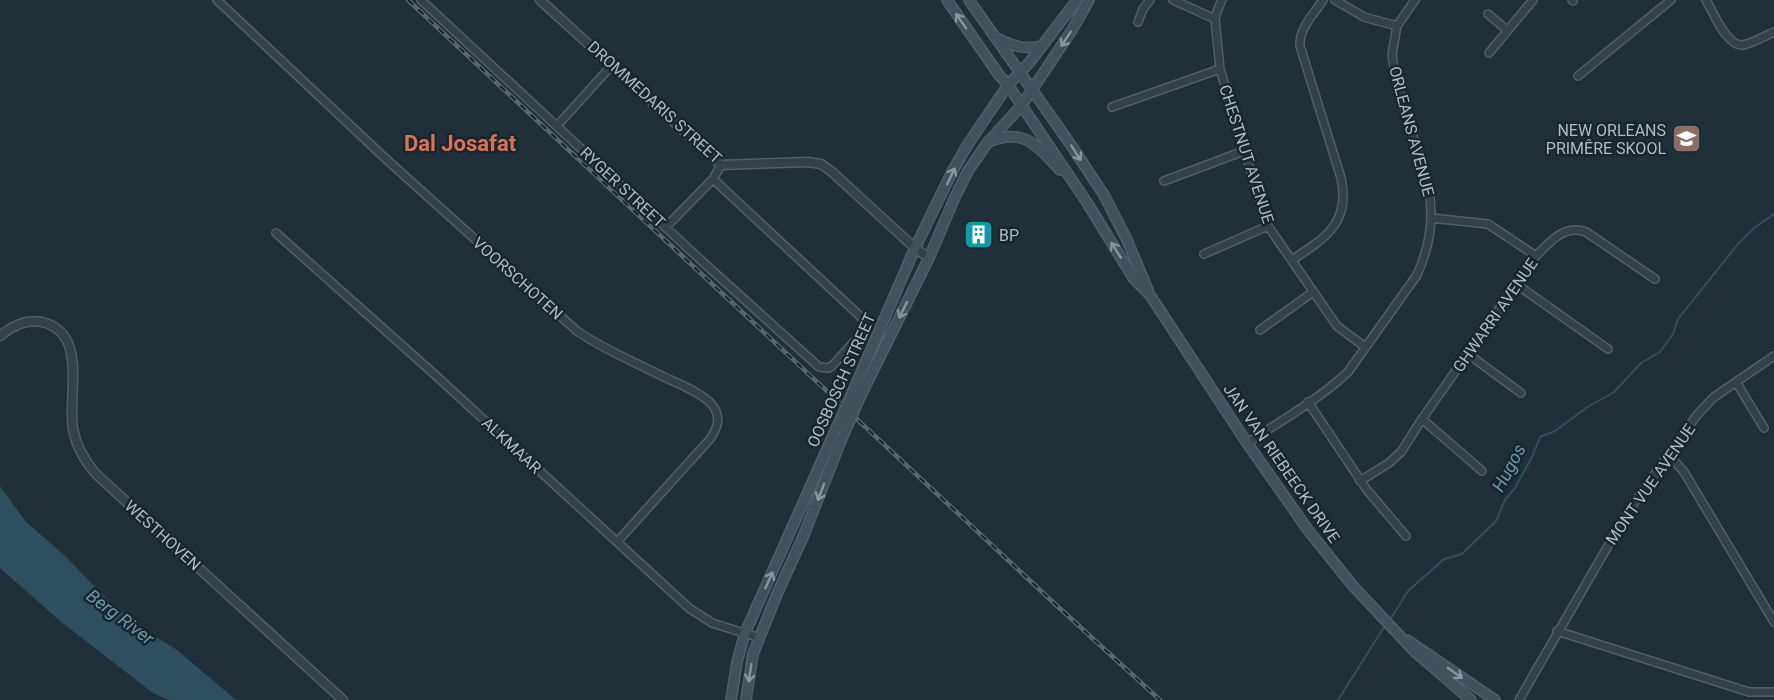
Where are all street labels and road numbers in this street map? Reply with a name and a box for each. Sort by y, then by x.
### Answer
street label: DROMMEDARIS STREET [584,37,726,168]
street label: ORLEANS AVENUE [1385,64,1438,198]
street label: CHESTNUT AVENUE [1215,82,1278,226]
street label: RYGER STREET [576,143,670,232]
street label: VOORSCHOTEN [469,233,566,324]
street label: GHWARRI AVENUE [1449,255,1542,376]
street label: OOSBOSCH STREET [803,310,880,450]
street label: JAN VAN RIEBEECK DRIVE [1219,380,1344,546]
street label: ALKMAAR [478,413,545,478]
street label: MONT VUE AVENUE [1602,420,1699,548]
street label: WESTHOVEN [121,496,204,574]

